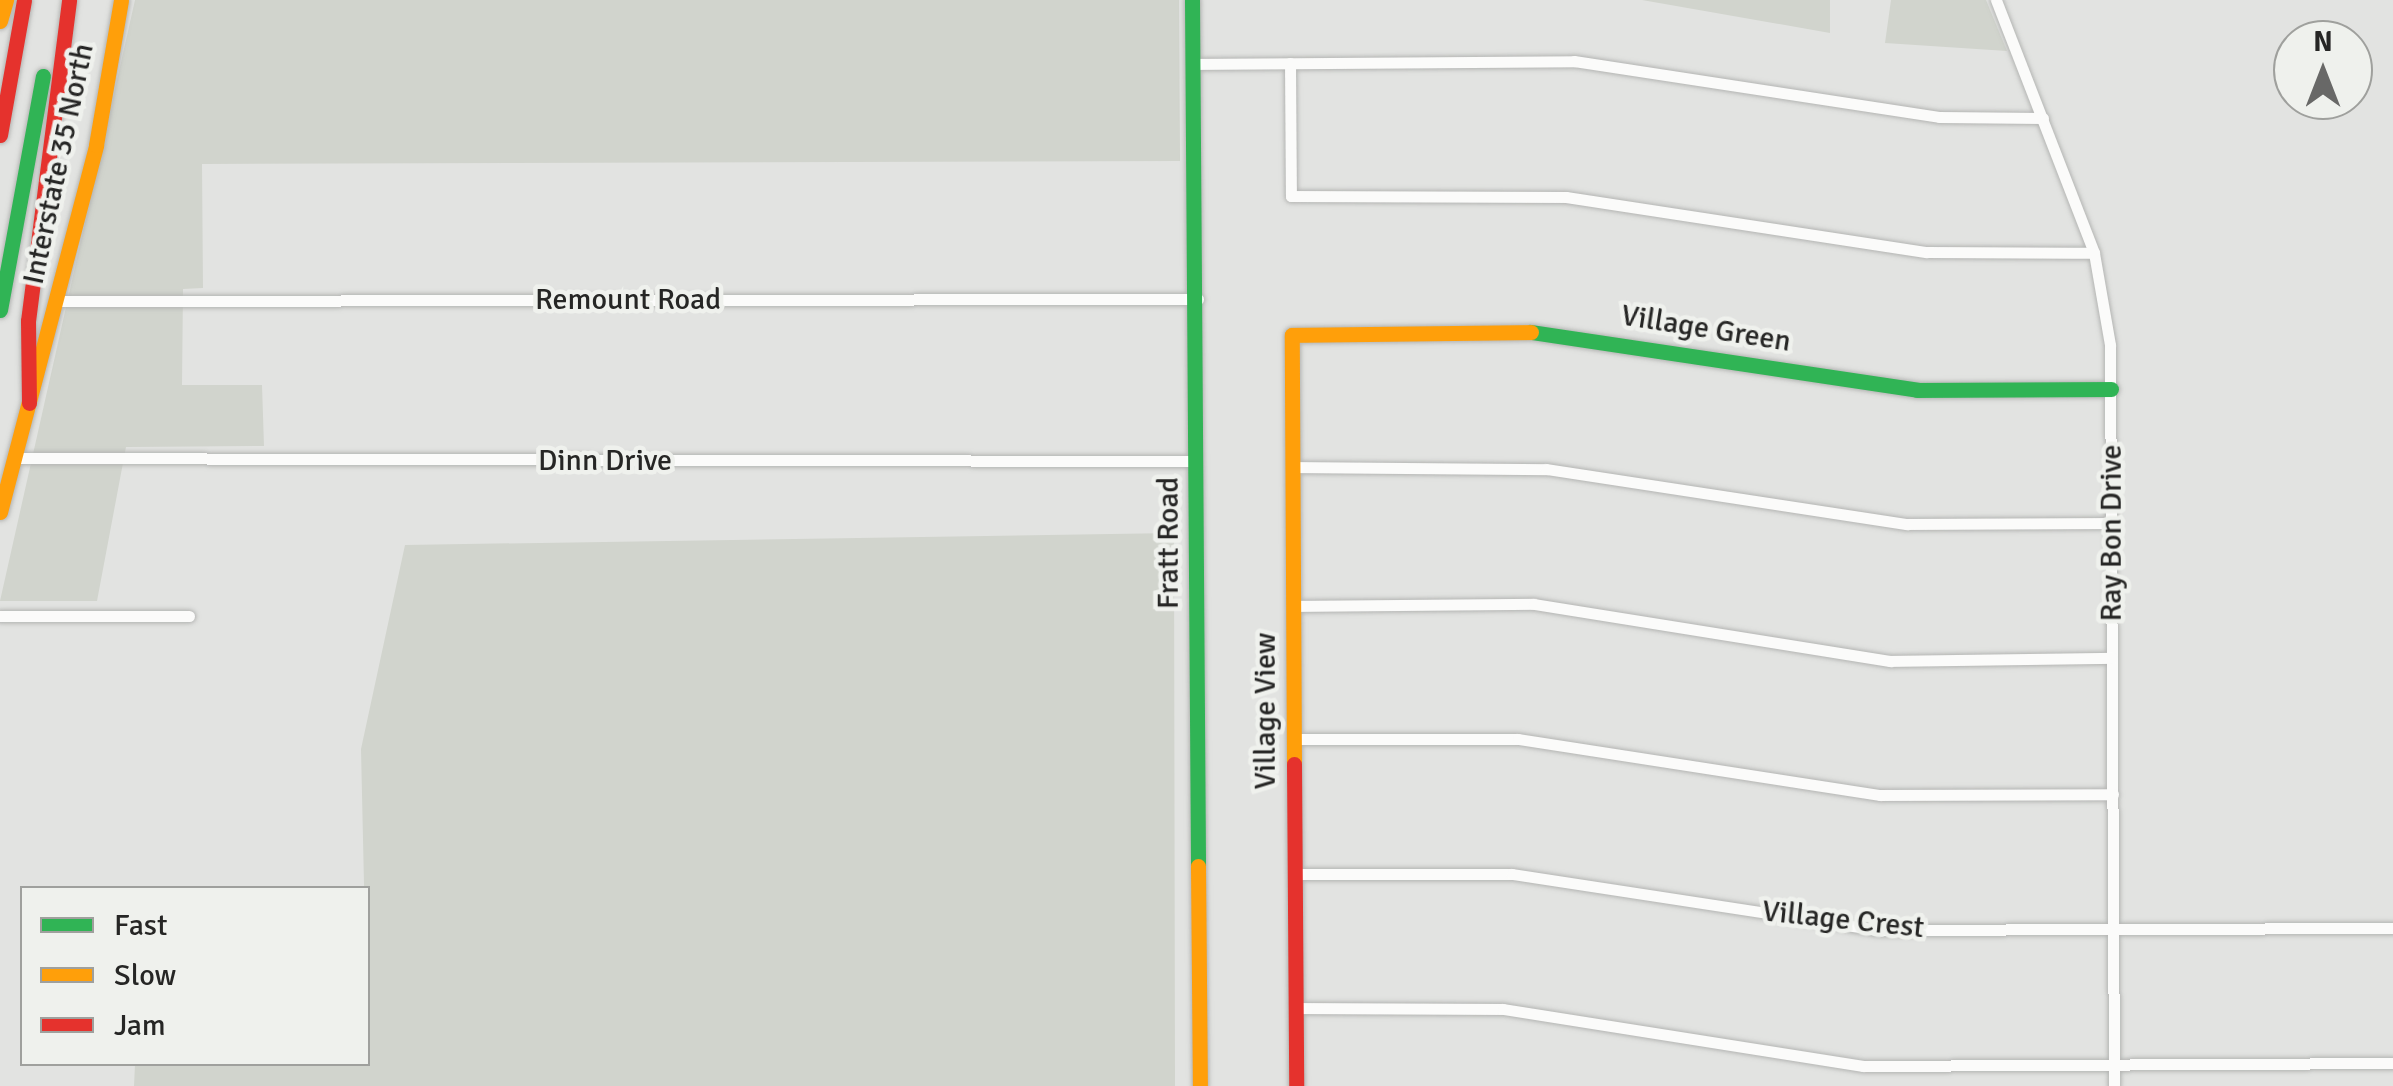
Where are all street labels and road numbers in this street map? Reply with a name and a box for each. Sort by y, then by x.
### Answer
street label: Interstate 35 North [16,40,102,288]
street label: Remount Road [535,282,721,318]
street label: Village Green [1619,298,1793,360]
street label: Dinn Drive [538,443,672,479]
street label: Ray Bon Drive [2094,444,2130,622]
street label: Fratt Road [1151,477,1187,609]
street label: Village View [1248,633,1284,789]
street label: Village Crest [1760,894,1926,946]

